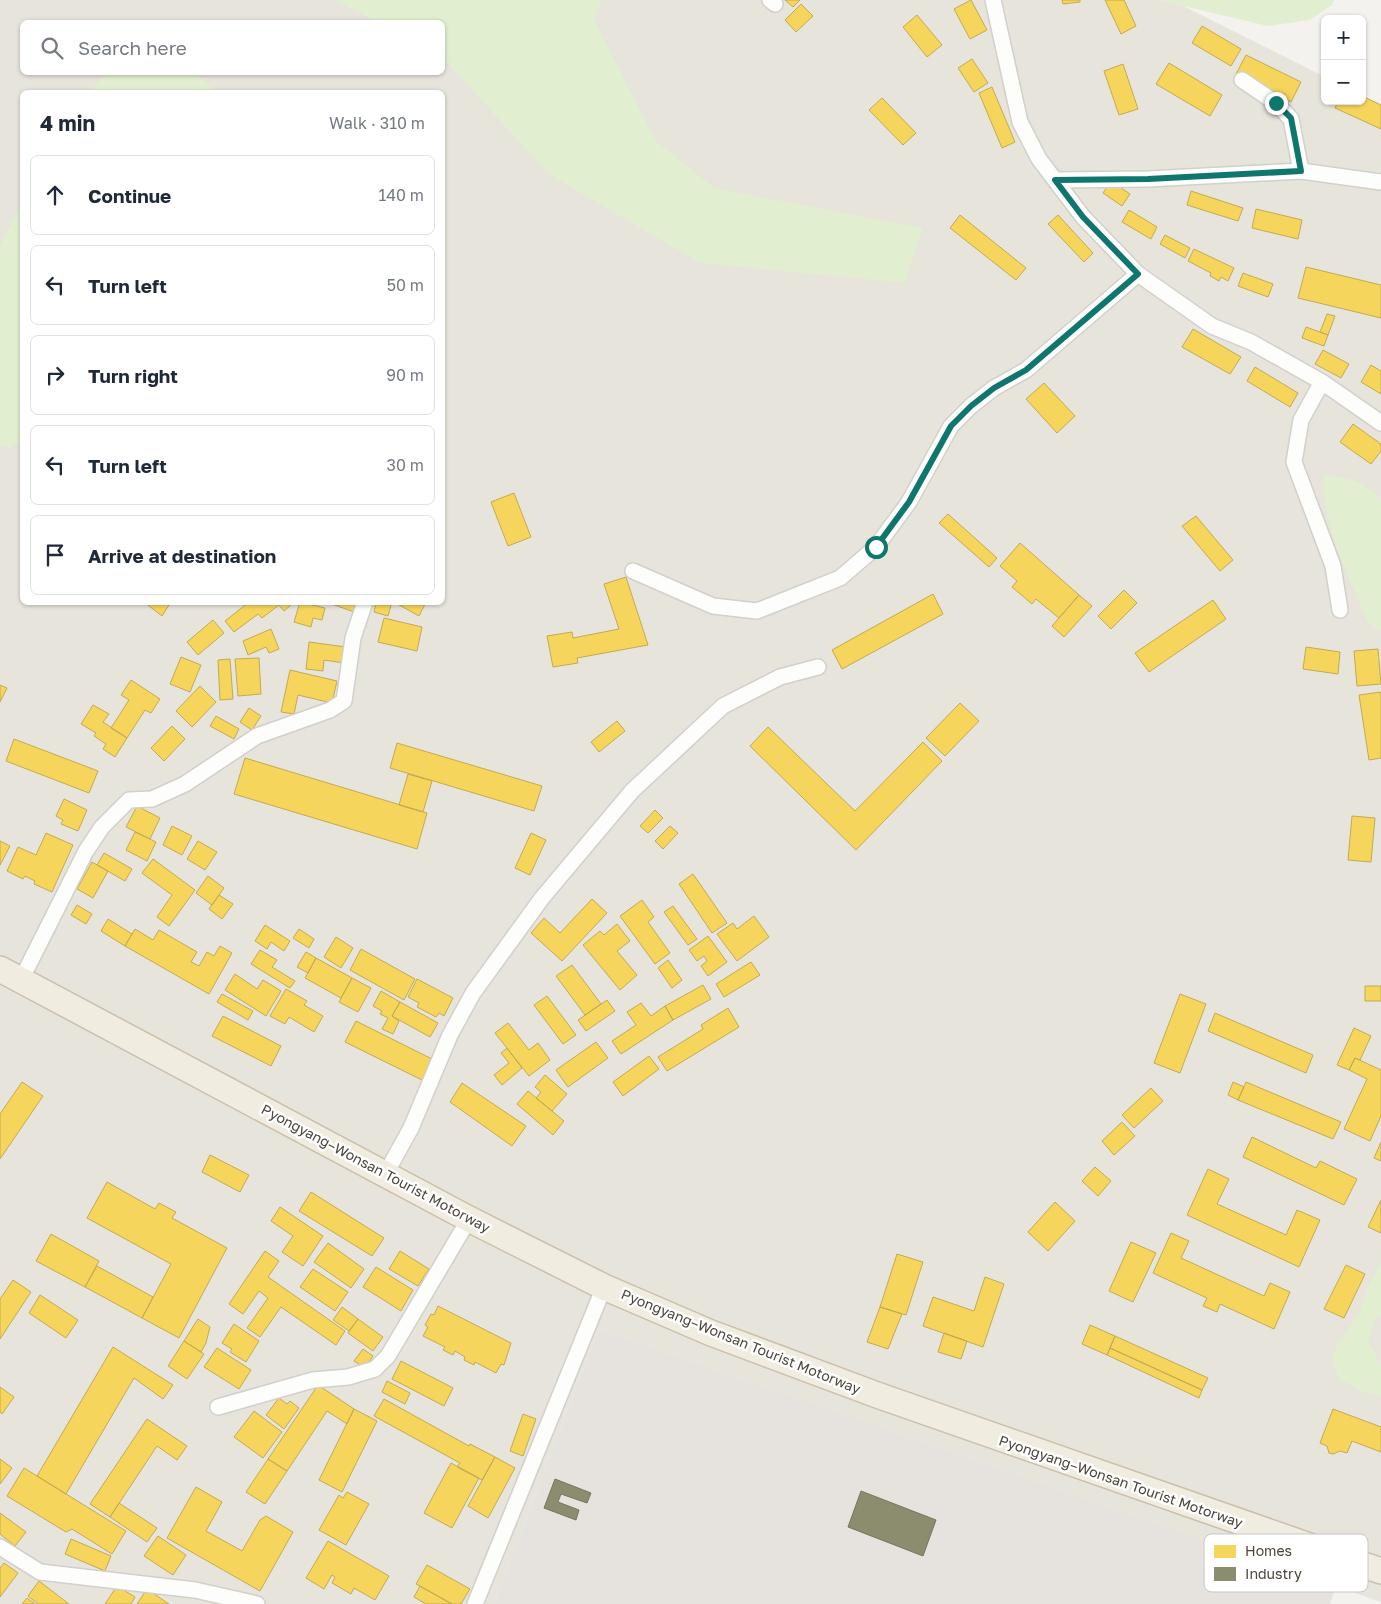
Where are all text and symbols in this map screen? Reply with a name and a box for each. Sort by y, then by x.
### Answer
map controls [1321,15,1366,105]
button: + [1321,15,1366,60]
search box [20,20,445,75]
icon: search [38,34,66,62]
text: Search here [78,36,187,59]
button: − [1321,60,1366,105]
route end [1265,92,1288,115]
text: 4 min [40,110,95,136]
text: Walk · 310 m [329,113,425,133]
icon: ahead [41,181,69,209]
text: Continue [88,184,171,207]
text: 140 m [378,185,424,205]
icon: left [41,271,69,299]
text: Turn left [88,274,167,297]
text: 50 m [387,275,424,295]
icon: right [41,361,69,389]
text: Turn right [88,364,178,387]
text: 90 m [386,365,424,385]
icon: left [41,451,69,479]
text: Turn left [88,454,167,477]
text: 30 m [387,455,424,475]
route start [865,536,888,559]
icon: arrive [41,541,69,569]
text: Arrive at destination [88,544,276,567]
street label: Pyongyang–Wonsan Tourist Motorway [259,1100,493,1236]
street label: Pyongyang–Wonsan Tourist Motorway [619,1285,863,1397]
street label: Pyongyang–Wonsan Tourist Motorway [997,1431,1245,1531]
legend [1204,1534,1368,1592]
text: Homes [1245,1542,1292,1559]
text: Industry [1245,1565,1302,1582]

